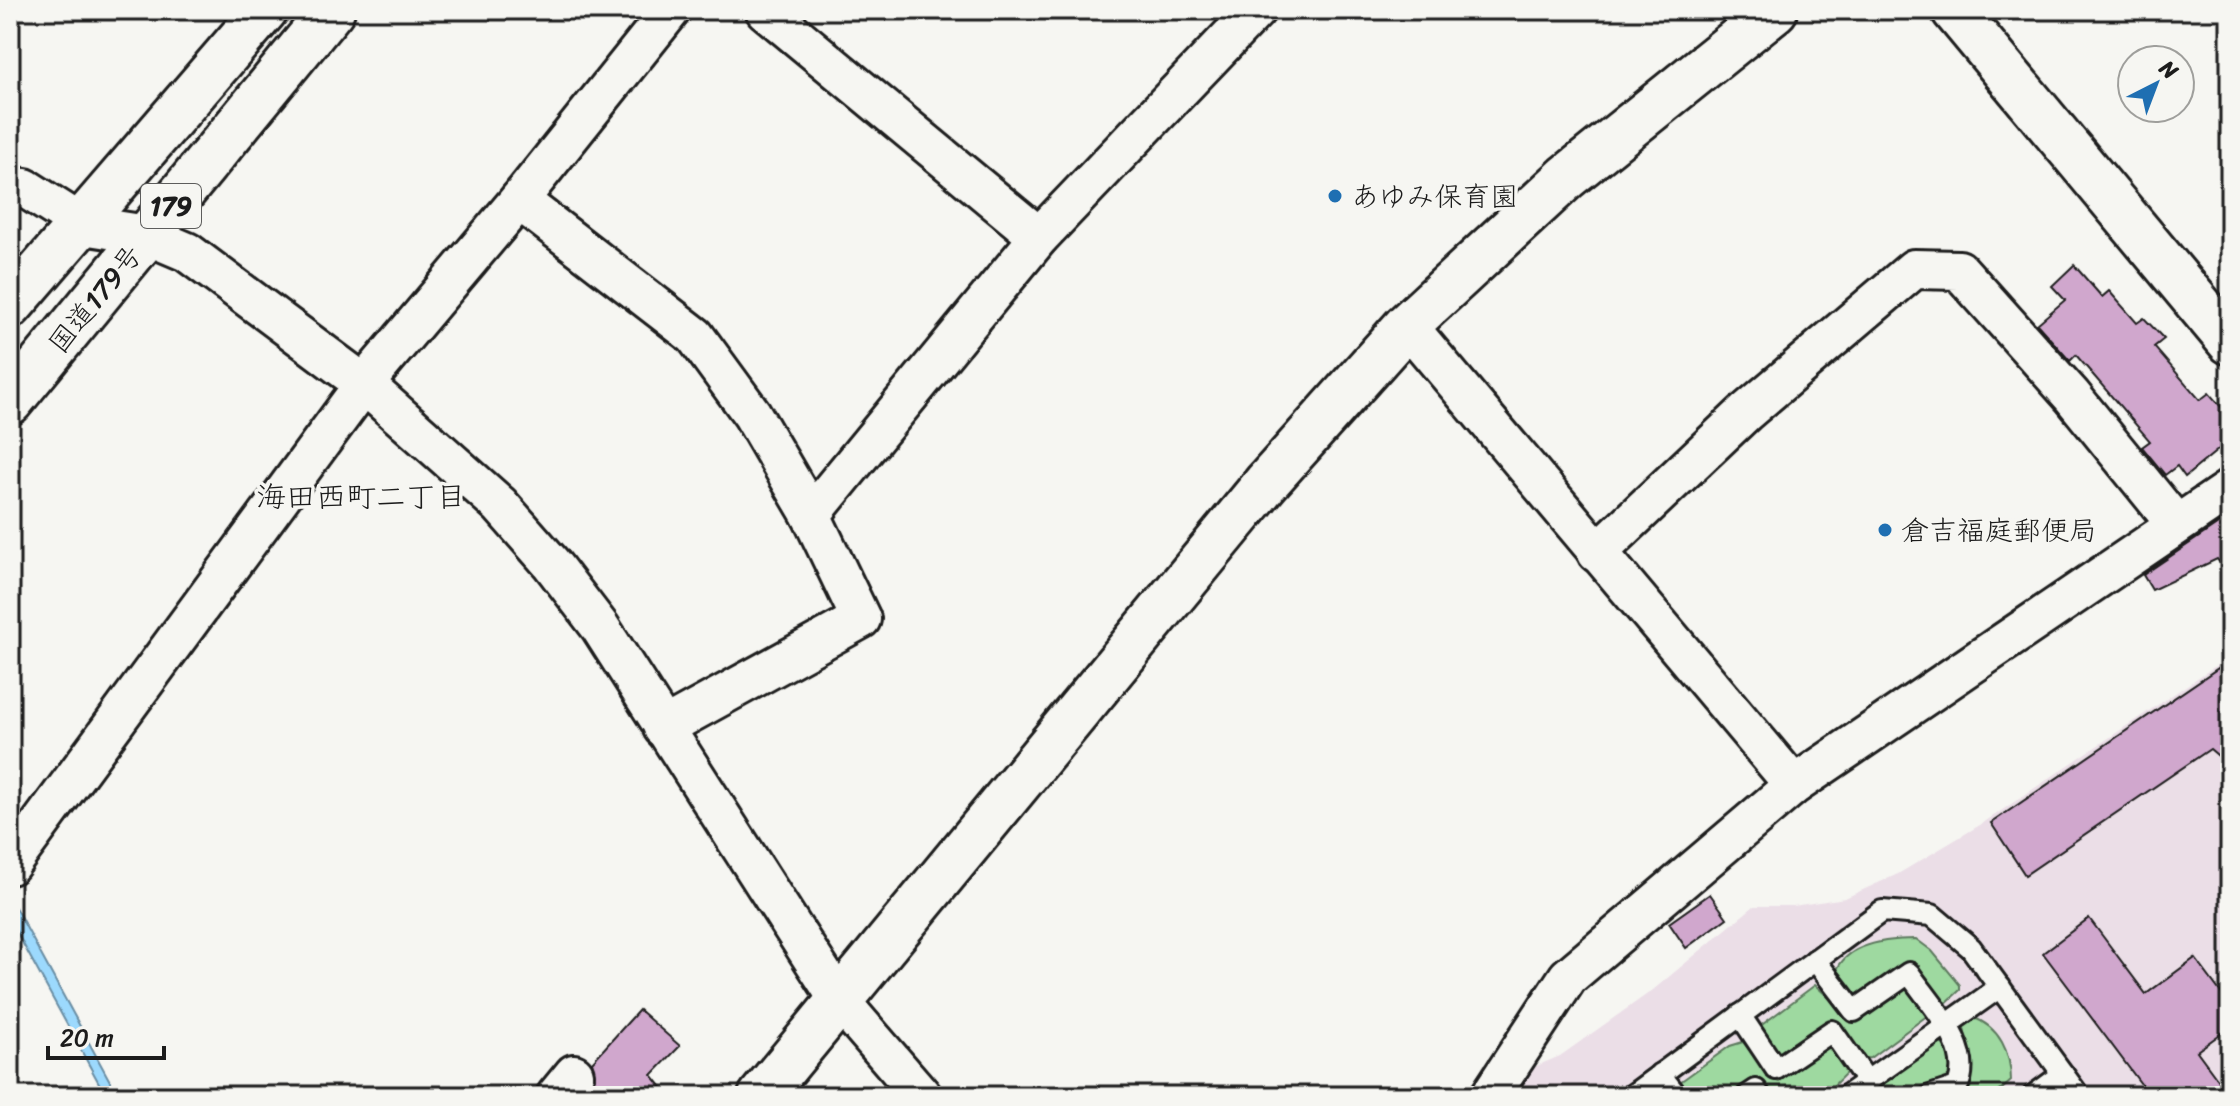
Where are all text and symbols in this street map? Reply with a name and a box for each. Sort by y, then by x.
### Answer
north arrow [2116,44,2196,124]
text: N [2150,49,2188,90]
place label: あゆみ保育園 [1351,172,1518,221]
road number: 179 [141,184,201,228]
marker: あゆみ保育園 [1326,187,1344,205]
street label: 国道179号 [35,233,155,365]
district label: 海田西町二丁目 [256,470,466,524]
place label: 倉吉福庭郵便局 [1901,506,2097,555]
marker: 倉吉福庭郵便局 [1876,521,1894,539]
scale bar [48,1010,164,1060]
text: 20 m [60,1017,114,1059]

